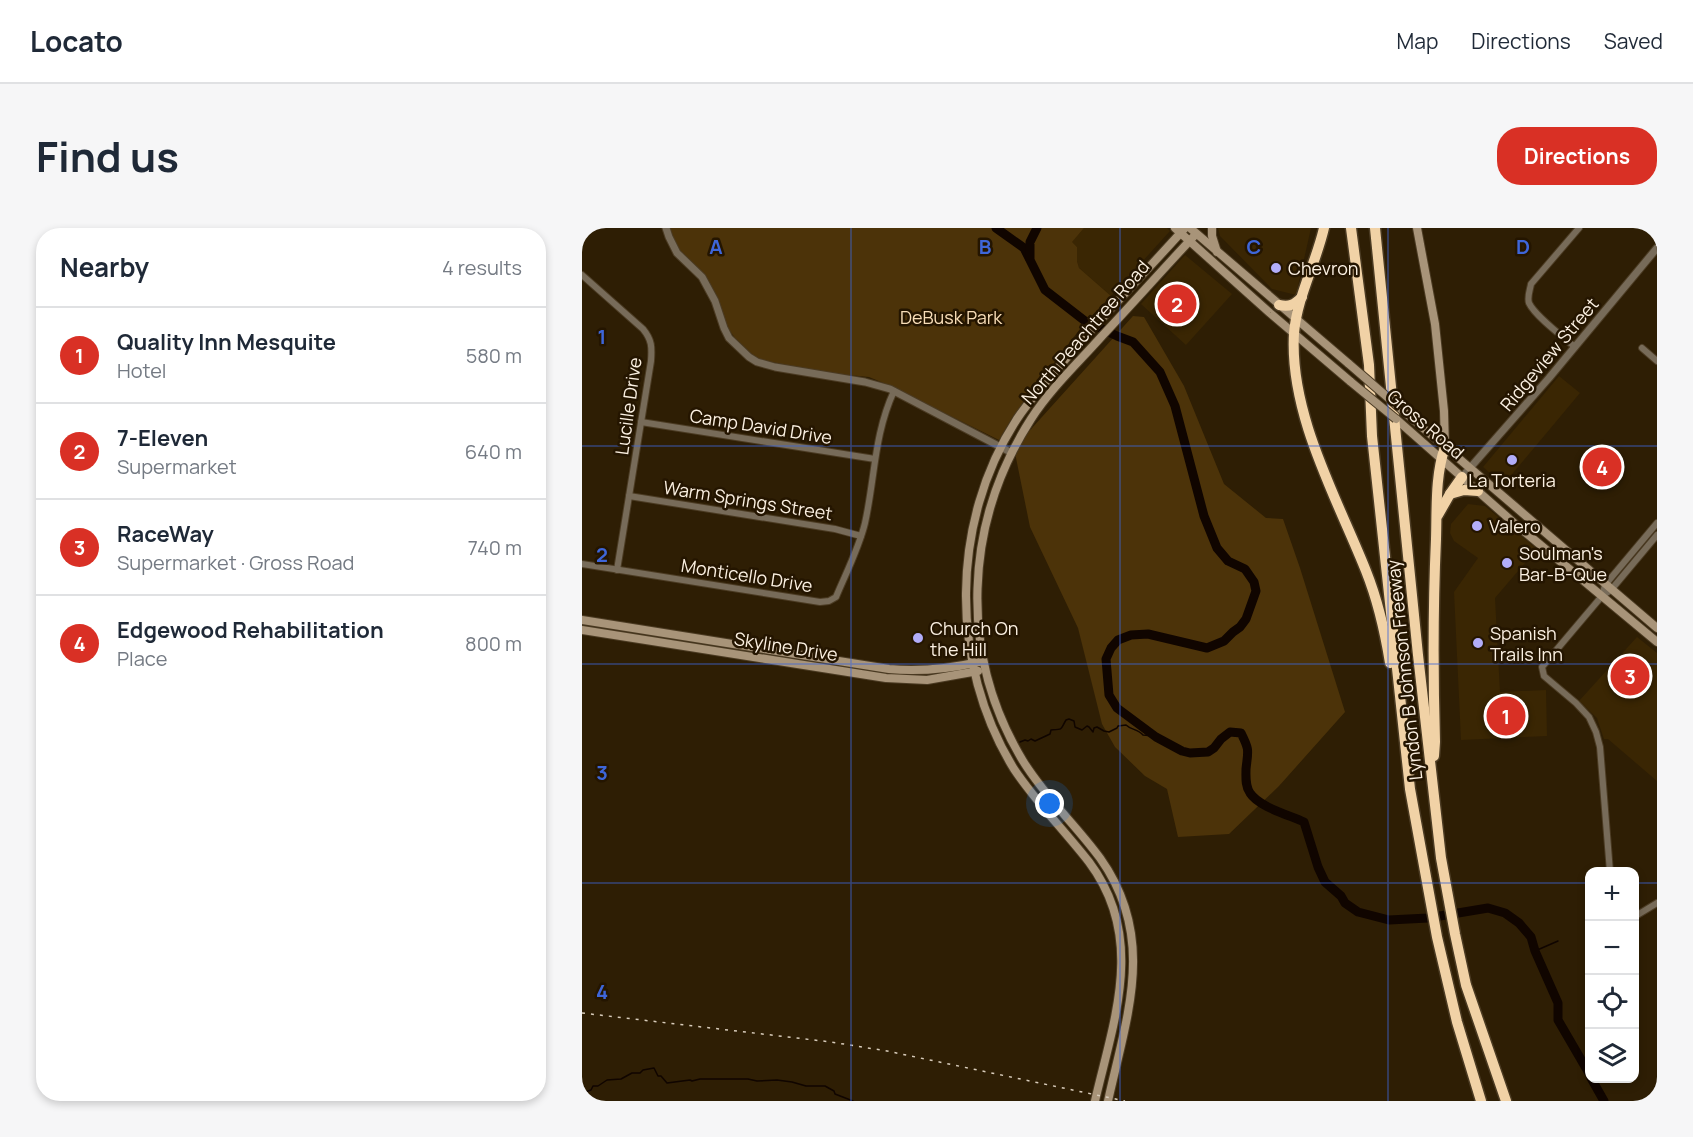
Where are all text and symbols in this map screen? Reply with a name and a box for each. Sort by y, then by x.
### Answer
text: Locato [30,22,123,60]
text: Map [1397,27,1438,55]
text: Directions [1471,27,1571,55]
text: Saved [1604,27,1663,55]
text: Find us [36,127,179,185]
button: Directions [1497,127,1657,185]
text: A [709,233,723,260]
text: B [979,233,992,260]
text: C [1247,233,1261,260]
text: D [1516,233,1530,260]
text: Nearby [60,249,149,285]
text: 4 results [442,254,522,281]
street label: North Peachtree Road [1016,255,1154,409]
place label: Chevron [1288,256,1359,280]
marker: Chevron [1269,261,1283,275]
pin: 2 [1158,282,1196,326]
street label: Ridgeview Street [1495,292,1603,416]
park label: DeBusk Park [900,305,1003,329]
text: 1 [598,323,606,350]
text: Quality Inn Mesquite [117,327,336,357]
text: 1 [75,342,84,369]
text: 580 m [466,342,522,369]
street label: Lucille Drive [609,356,647,456]
text: Hotel [117,357,167,384]
street label: Gross Road [1382,384,1470,464]
street label: Camp David Drive [688,403,834,449]
text: 7-Eleven [117,423,208,453]
text: 2 [74,438,85,465]
text: 640 m [465,438,522,465]
pin: 4 [1582,444,1622,490]
text: Supermarket [117,453,237,480]
marker: La Torteria [1505,453,1519,467]
place label: La Torteria [1468,468,1556,492]
street label: Warm Springs Street [662,475,834,525]
place label: Valero [1489,514,1541,538]
text: RaceWay [117,519,214,549]
marker: Valero [1470,519,1484,533]
text: 3 [74,534,85,561]
text: 740 m [468,534,522,561]
text: 2 [596,541,608,568]
place label: Soulman's Bar-B-Que [1519,541,1607,586]
text: Supermarket · Gross Road [117,549,354,576]
street label: Monticello Drive [680,553,814,597]
marker: Soulman's Bar-B-Que [1500,556,1514,570]
street label: Lyndon B Johnson Freeway [1380,558,1428,781]
text: Edgewood Rehabilitation [117,615,384,645]
place label: Church On the Hill [930,616,1019,661]
place label: Spanish Trails Inn [1490,621,1563,666]
street label: Skyline Drive [732,626,840,666]
text: 4 [73,630,86,657]
text: 800 m [465,630,522,657]
marker: Church On the Hill [911,631,925,645]
marker: Spanish Trails Inn [1471,636,1485,650]
text: Place [117,645,167,672]
pin: 3 [1610,654,1650,698]
pin: 1 [1486,694,1526,738]
text: 3 [596,759,608,786]
your location [1035,789,1064,818]
map controls [1585,867,1639,1083]
button: + [1585,867,1639,921]
button: − [1585,921,1639,975]
button: locate [1585,975,1639,1029]
text: 4 [596,978,608,1005]
button: layers [1585,1029,1639,1083]

